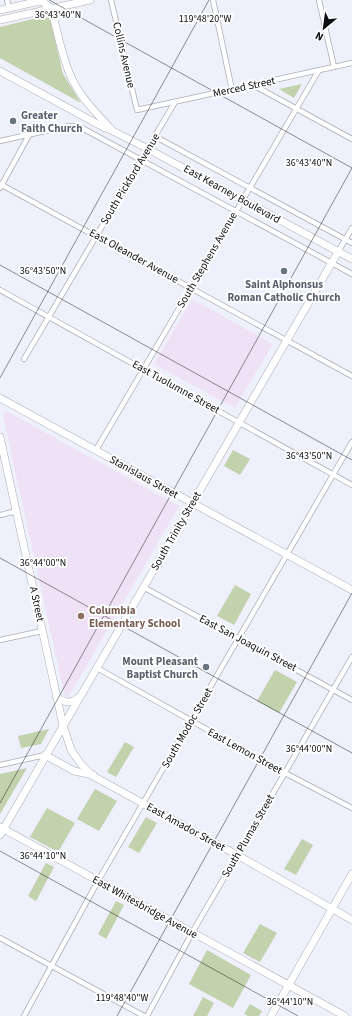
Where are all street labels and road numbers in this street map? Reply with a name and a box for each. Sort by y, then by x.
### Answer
street label: Collins Avenue [109,21,139,90]
street label: Merced Street [211,73,277,101]
street label: South Pickford Avenue [97,130,164,227]
street label: East Kearney Boulevard [181,161,283,227]
street label: South Stephens Avenue [173,209,241,311]
street label: East Oleander Avenue [87,225,182,287]
street label: East Tuolumne Street [129,357,223,417]
street label: Stanislaus Street [107,452,181,502]
street label: South Trinity Street [147,488,205,573]
street label: A Street [26,585,48,623]
street label: East San Joaquin Street [197,611,300,675]
street label: South Modoc Street [158,685,216,771]
street label: East Lemon Street [205,724,285,778]
street label: South Plumas Street [218,791,278,880]
street label: East Amador Street [144,799,228,855]
street label: East Whitesbridge Avenue [90,872,201,942]

